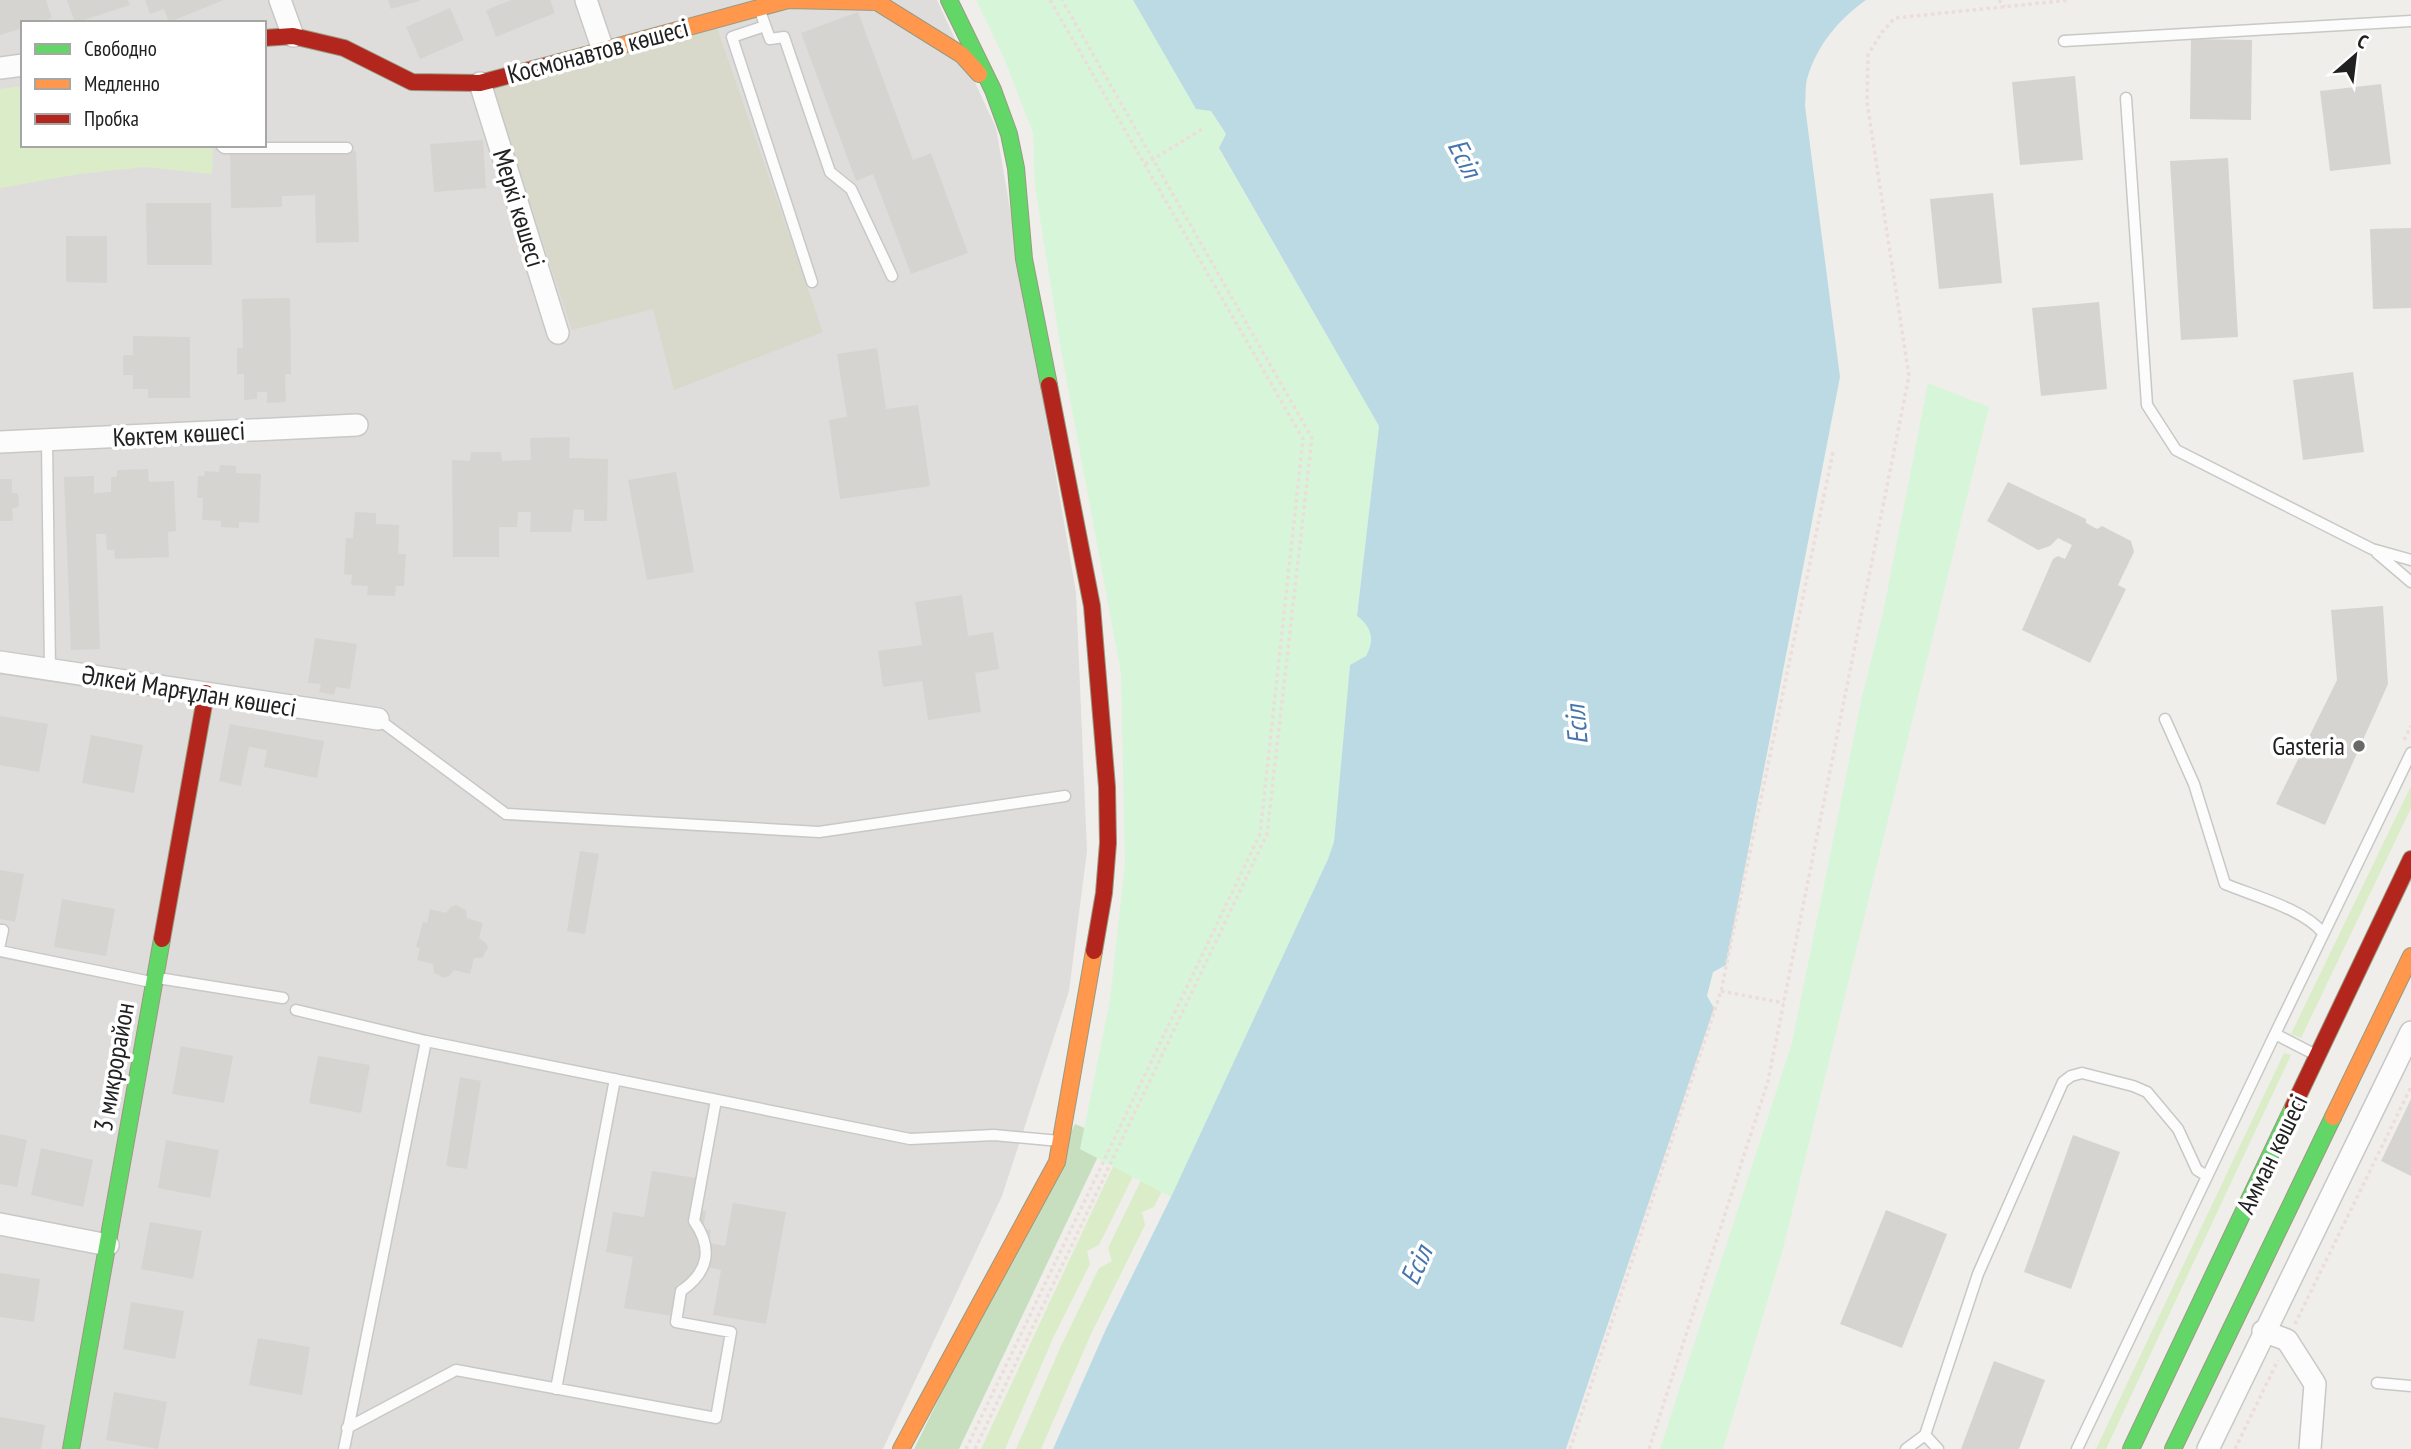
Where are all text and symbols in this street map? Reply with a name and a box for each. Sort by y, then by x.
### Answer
street label: Космонавтов көшесі [504,10,692,91]
legend [21,21,266,147]
north arrow [2320,21,2390,91]
text: С [2354,28,2373,54]
text: Свободно [84,35,157,62]
text: Медленно [84,70,160,97]
text: Пробка [84,105,139,132]
water label: Есіл [1440,132,1492,186]
street label: Меркі көшесі [486,145,553,271]
street label: Көктем көшесі [112,414,246,453]
street label: Әлкей Марғұлан көшесі [79,657,299,724]
water label: Есіл [1555,701,1596,746]
place label: Gasteria [2272,729,2345,762]
marker: Gasteria [2351,738,2367,754]
street label: 3 микрорайон [86,1000,141,1134]
street label: Амман көшесі [2229,1089,2315,1219]
water label: Есіл [1391,1237,1442,1290]

